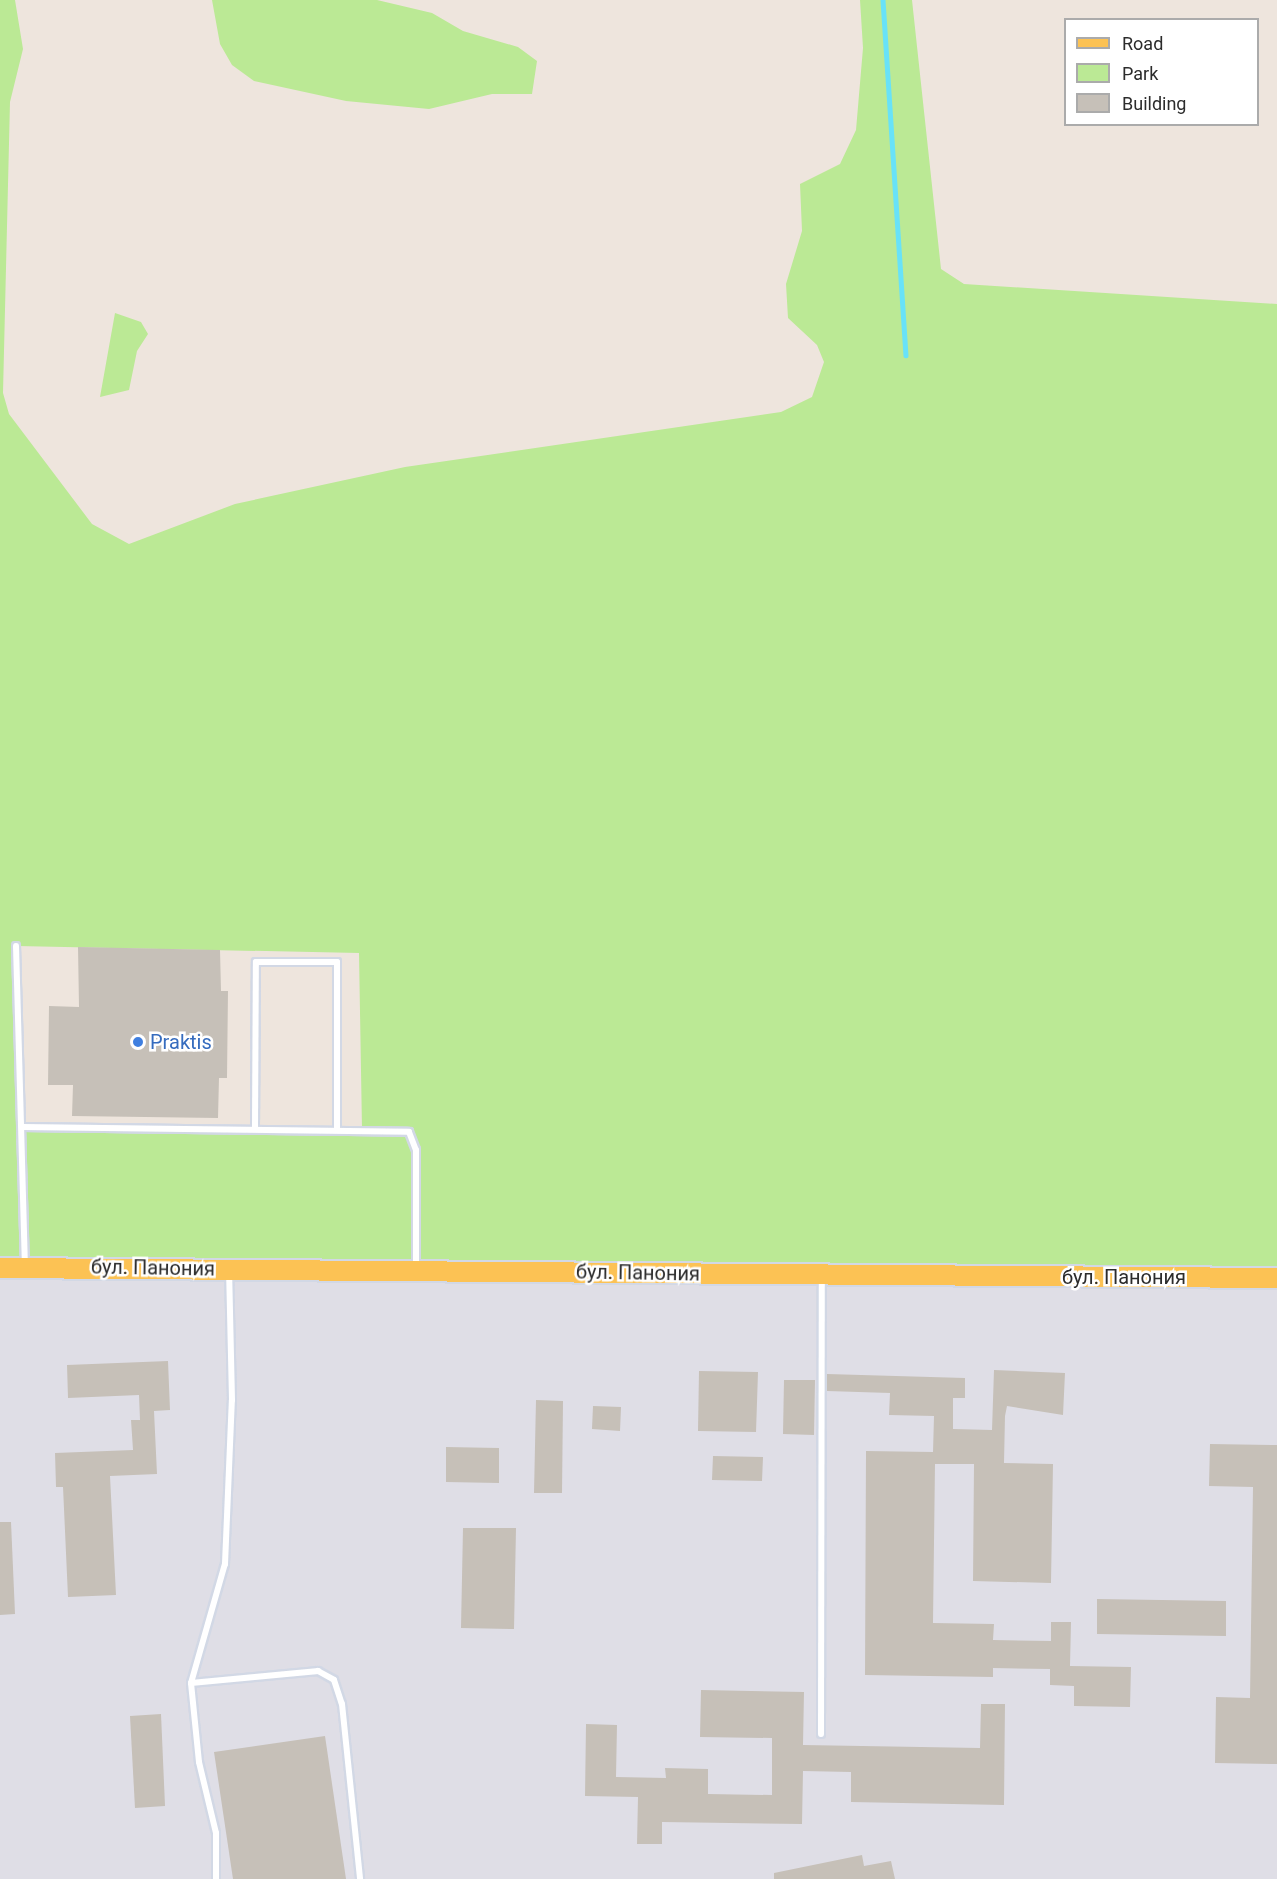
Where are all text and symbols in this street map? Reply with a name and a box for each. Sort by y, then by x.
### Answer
legend [1064,18,1259,126]
text: Road [1122,33,1163,54]
text: Park [1122,63,1158,84]
text: Building [1122,93,1186,114]
place label: Praktis [150,1030,212,1054]
marker: Praktis [131,1035,145,1049]
street label: бул. Панония [91,1255,215,1281]
street label: бул. Панония [576,1260,700,1286]
street label: бул. Панония [1062,1265,1186,1289]

